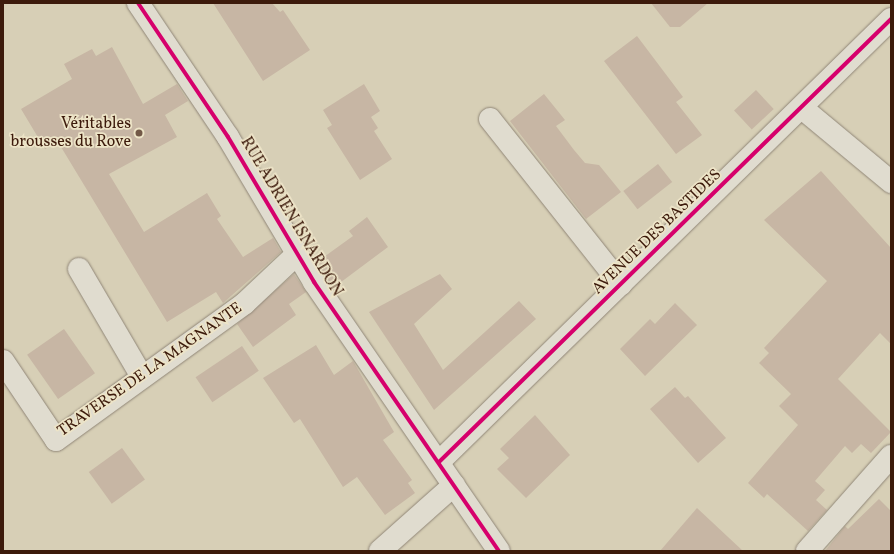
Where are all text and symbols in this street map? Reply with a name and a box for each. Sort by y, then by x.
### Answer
place label: Véritables brousses du Rove [11,114,131,152]
marker: Véritables brousses du Rove [134,128,144,138]
street label: RUE ADRIEN ISNARDON [236,134,346,300]
street label: AVENUE DES BASTIDES [588,165,726,299]
street label: TRAVERSE DE LA MAGNANTE [54,299,246,441]

